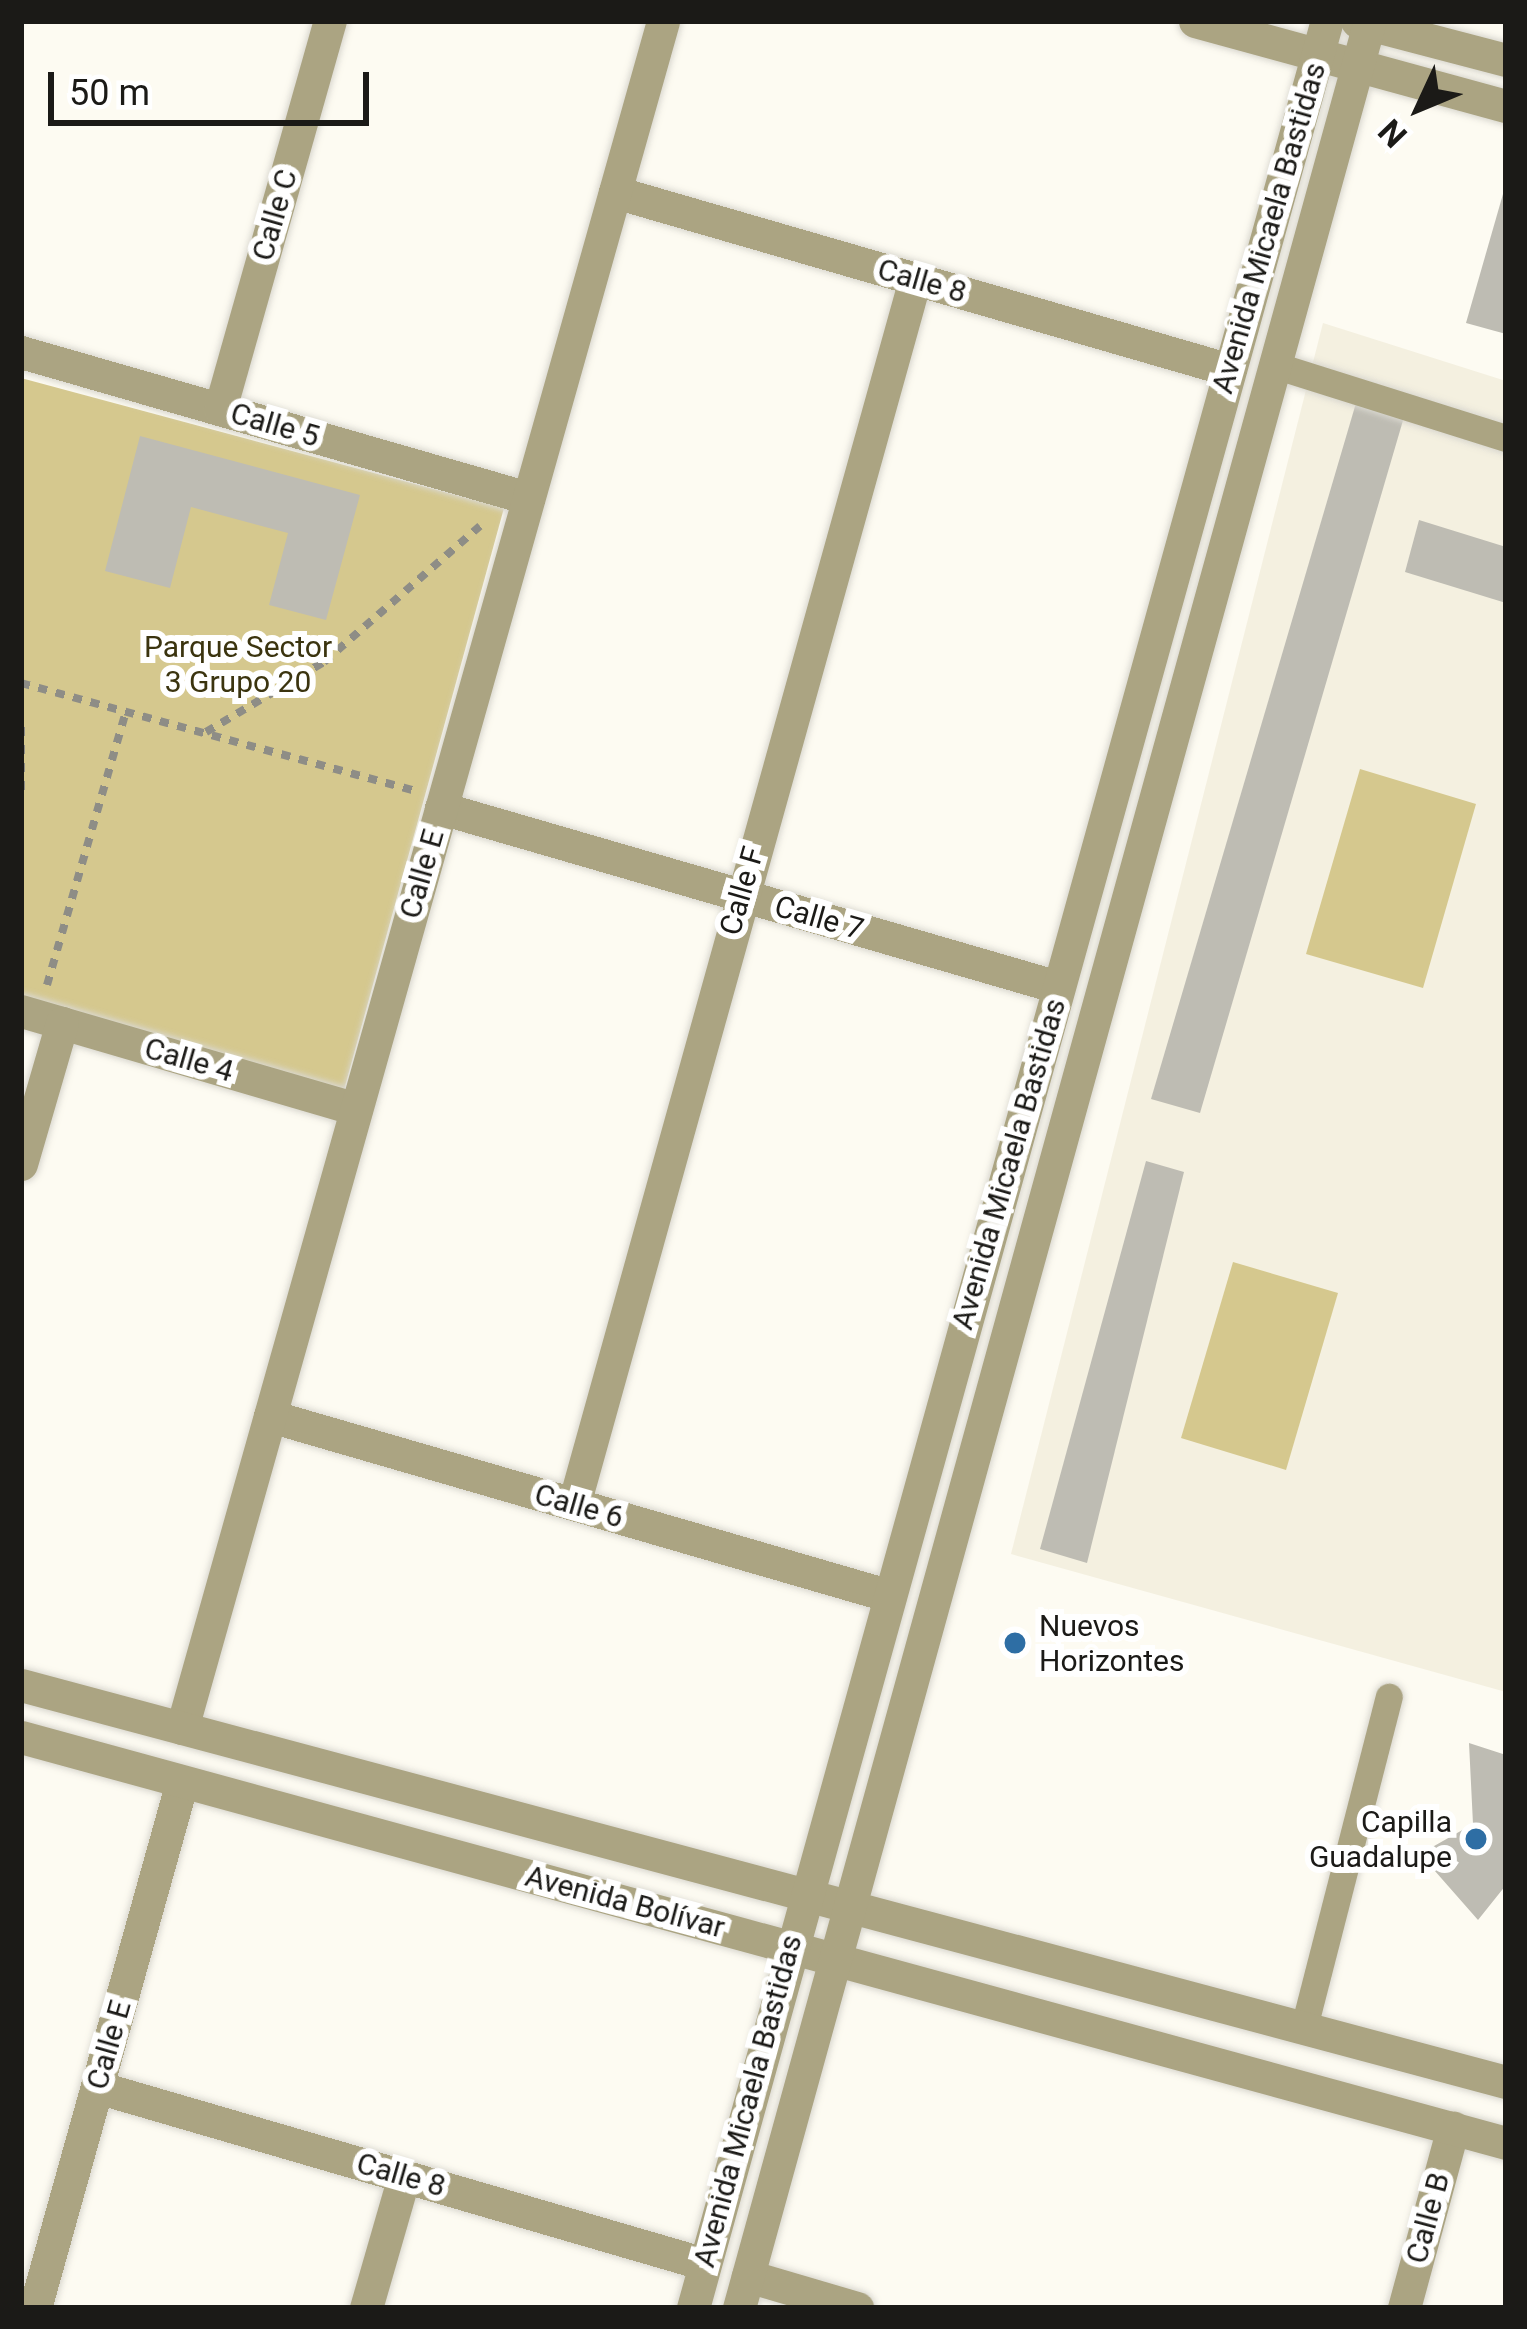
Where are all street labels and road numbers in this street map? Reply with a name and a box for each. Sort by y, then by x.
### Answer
street label: Avenida Micaela Bastidas [1205,58,1333,398]
street label: Calle C [245,165,305,265]
street label: Calle 8 [873,251,971,311]
street label: Calle 5 [226,395,324,455]
street label: Calle E [392,825,452,923]
street label: Calle F [712,843,772,939]
street label: Calle 7 [770,888,868,948]
street label: Avenida Micaela Bastidas [945,994,1073,1334]
street label: Calle 4 [140,1030,238,1090]
street label: Calle 6 [530,1476,628,1536]
street label: Avenida Bolívar [521,1858,729,1946]
street label: Avenida Micaela Bastidas [686,1931,810,2271]
street label: Calle E [79,1996,139,2094]
street label: Calle 8 [352,2145,450,2205]
street label: Calle B [1399,2169,1457,2267]

